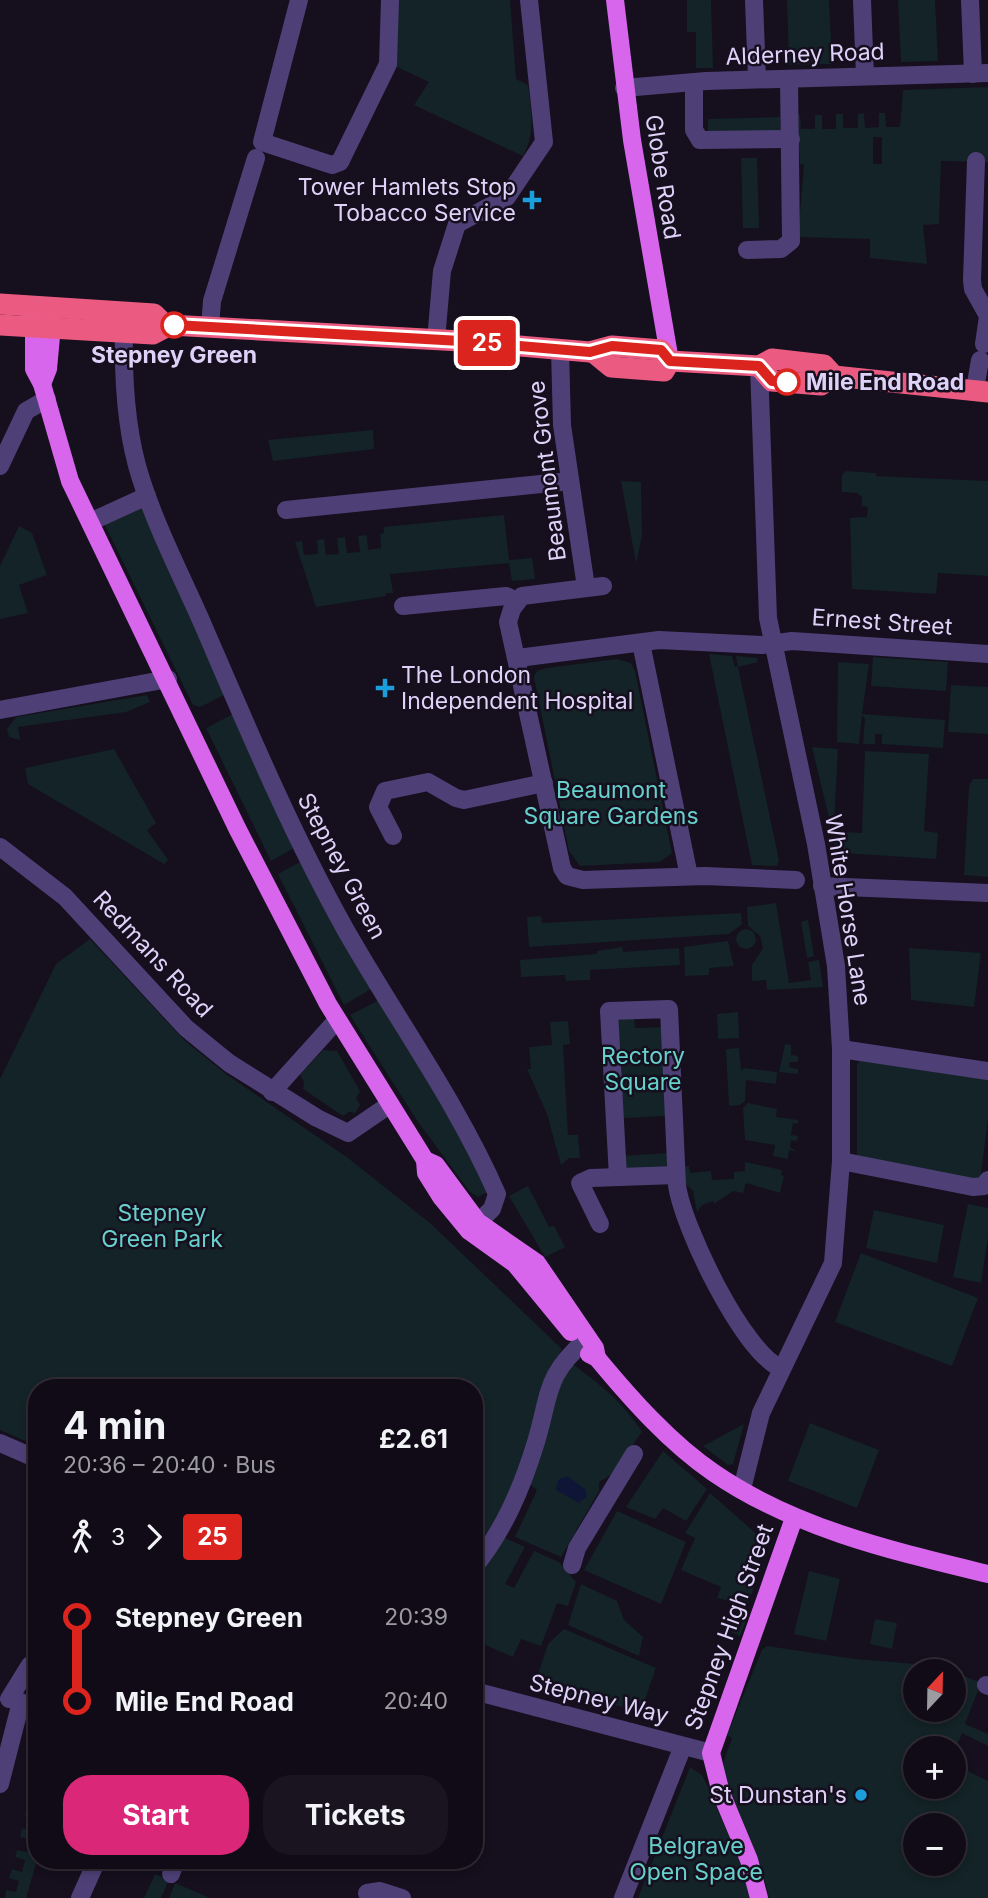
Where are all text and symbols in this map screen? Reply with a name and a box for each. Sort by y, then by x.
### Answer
street label: Alderney Road [725,37,885,71]
street label: Globe Road [639,113,687,241]
place label: Tower Hamlets Stop Tobacco Service [298,173,516,227]
marker: Tower Hamlets Stop Tobacco Service [522,190,542,210]
marker: Stepney Green [161,312,187,338]
line badge: 25 [456,320,518,366]
text: 25 [472,328,502,357]
place label: Stepney Green [91,341,257,369]
place label: Mile End Road [806,368,964,396]
marker: Mile End Road [774,369,800,395]
street label: Beaumont Grove [522,379,572,563]
street label: Ernest Street [811,603,954,641]
place label: The London Independent Hospital [401,661,633,715]
marker: The London Independent Hospital [375,678,395,698]
park label: Beaumont Square Gardens [523,776,699,830]
street label: Stepney Green [292,788,392,944]
street label: White Horse Lane [819,812,877,1008]
street label: Redmans Road [87,885,219,1023]
park label: Rectory Square [601,1042,685,1096]
park label: Stepney Green Park [101,1199,223,1253]
text: 4 min [63,1402,166,1448]
text: £2.61 [379,1423,448,1454]
text: 20:36 – 20:40 · Bus [63,1451,276,1479]
icon: walk [63,1518,101,1556]
icon: forward [135,1518,173,1556]
street label: Stepney High Street [679,1520,779,1734]
text: 25 [197,1522,228,1551]
text: 3 [111,1523,125,1551]
text: Stepney Green [115,1602,303,1633]
text: 20:39 [384,1603,448,1631]
north arrow [903,1659,966,1722]
map controls [903,1659,966,1876]
street label: Stepney Way [526,1668,672,1730]
text: Mile End Road [115,1686,294,1717]
text: 20:40 [383,1687,448,1715]
button: + [903,1736,966,1799]
button: Start [63,1775,249,1855]
button: Tickets [263,1775,448,1855]
place label: St Dunstan's [709,1781,847,1809]
marker: St Dunstan's [853,1787,869,1803]
button: − [903,1813,966,1876]
park label: Belgrave Open Space [629,1832,763,1886]

